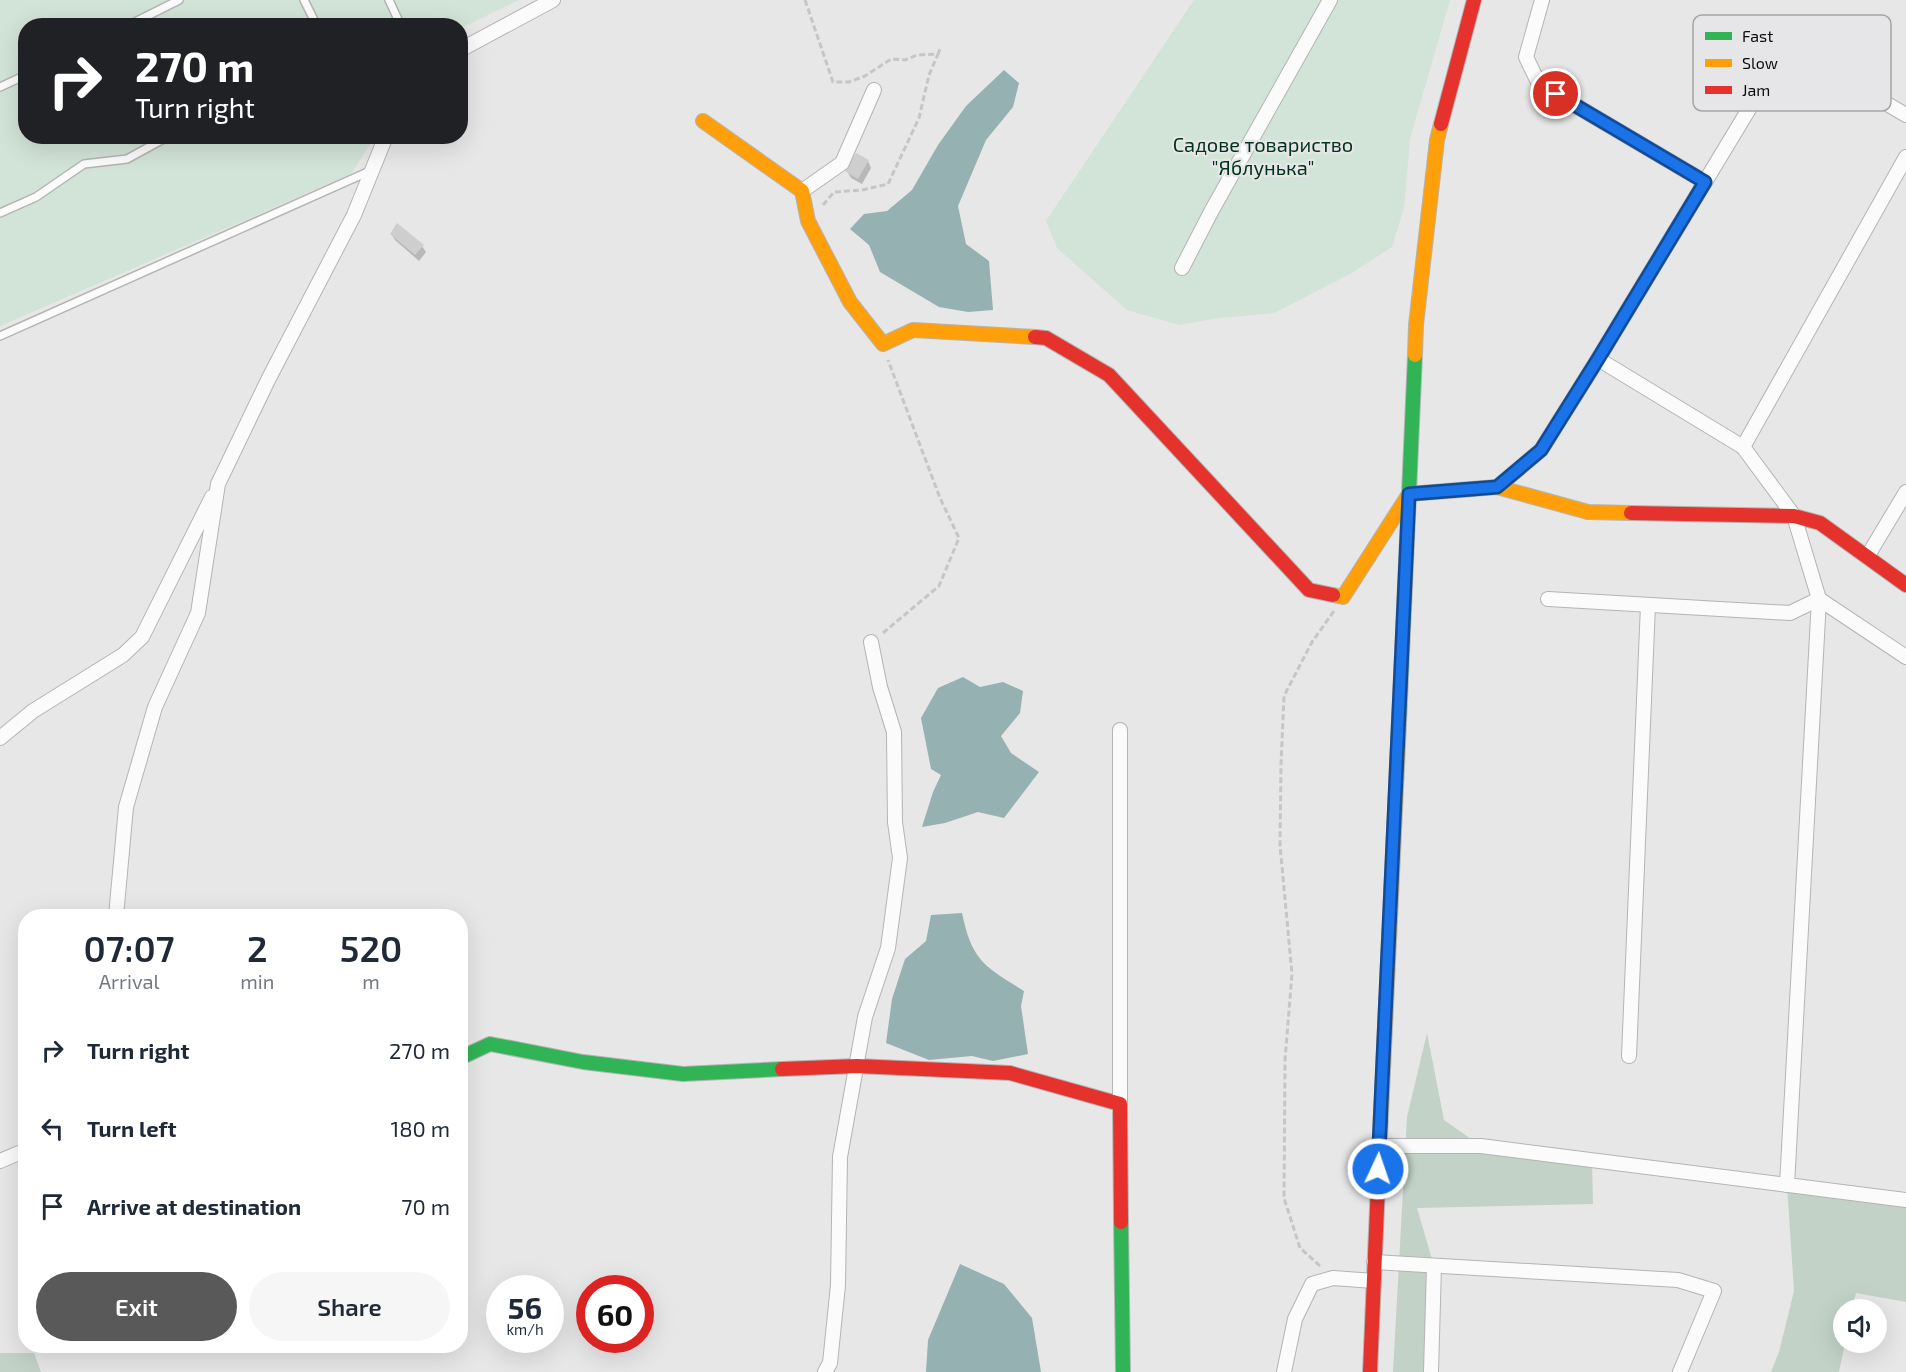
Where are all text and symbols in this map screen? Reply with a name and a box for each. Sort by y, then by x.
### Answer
legend [1693,15,1891,111]
text: Fast [1742,26,1773,45]
text: 270 m [135,40,254,90]
icon: right [36,42,114,120]
text: Slow [1742,53,1778,72]
pin [1530,68,1581,119]
icon: arrive [1539,77,1572,110]
text: Jam [1742,80,1770,99]
text: Turn right [135,91,255,123]
park label: Садове товариство "Яблунька" [1173,132,1353,180]
text: 07:07 [84,926,175,969]
text: 2 [247,926,268,969]
text: 520 [340,926,402,969]
text: Arrival [99,969,160,993]
text: min [240,969,274,993]
text: m [362,969,380,993]
icon: right [36,1034,69,1067]
text: Turn right [87,1037,189,1063]
text: 270 m [389,1037,450,1063]
icon: left [36,1112,69,1145]
text: Turn left [87,1115,176,1141]
text: 180 m [390,1115,450,1141]
position arrow [1346,1137,1410,1201]
icon: arrive [36,1190,69,1223]
text: Arrive at destination [87,1193,301,1219]
text: 70 m [401,1193,450,1219]
button: Exit [36,1272,237,1341]
button: Share [249,1272,450,1341]
speed limit sign: 60 [576,1275,654,1353]
text: 56 [508,1289,542,1325]
map controls [1833,1299,1887,1353]
button: sound [1833,1299,1887,1353]
text: km/h [506,1320,544,1338]

